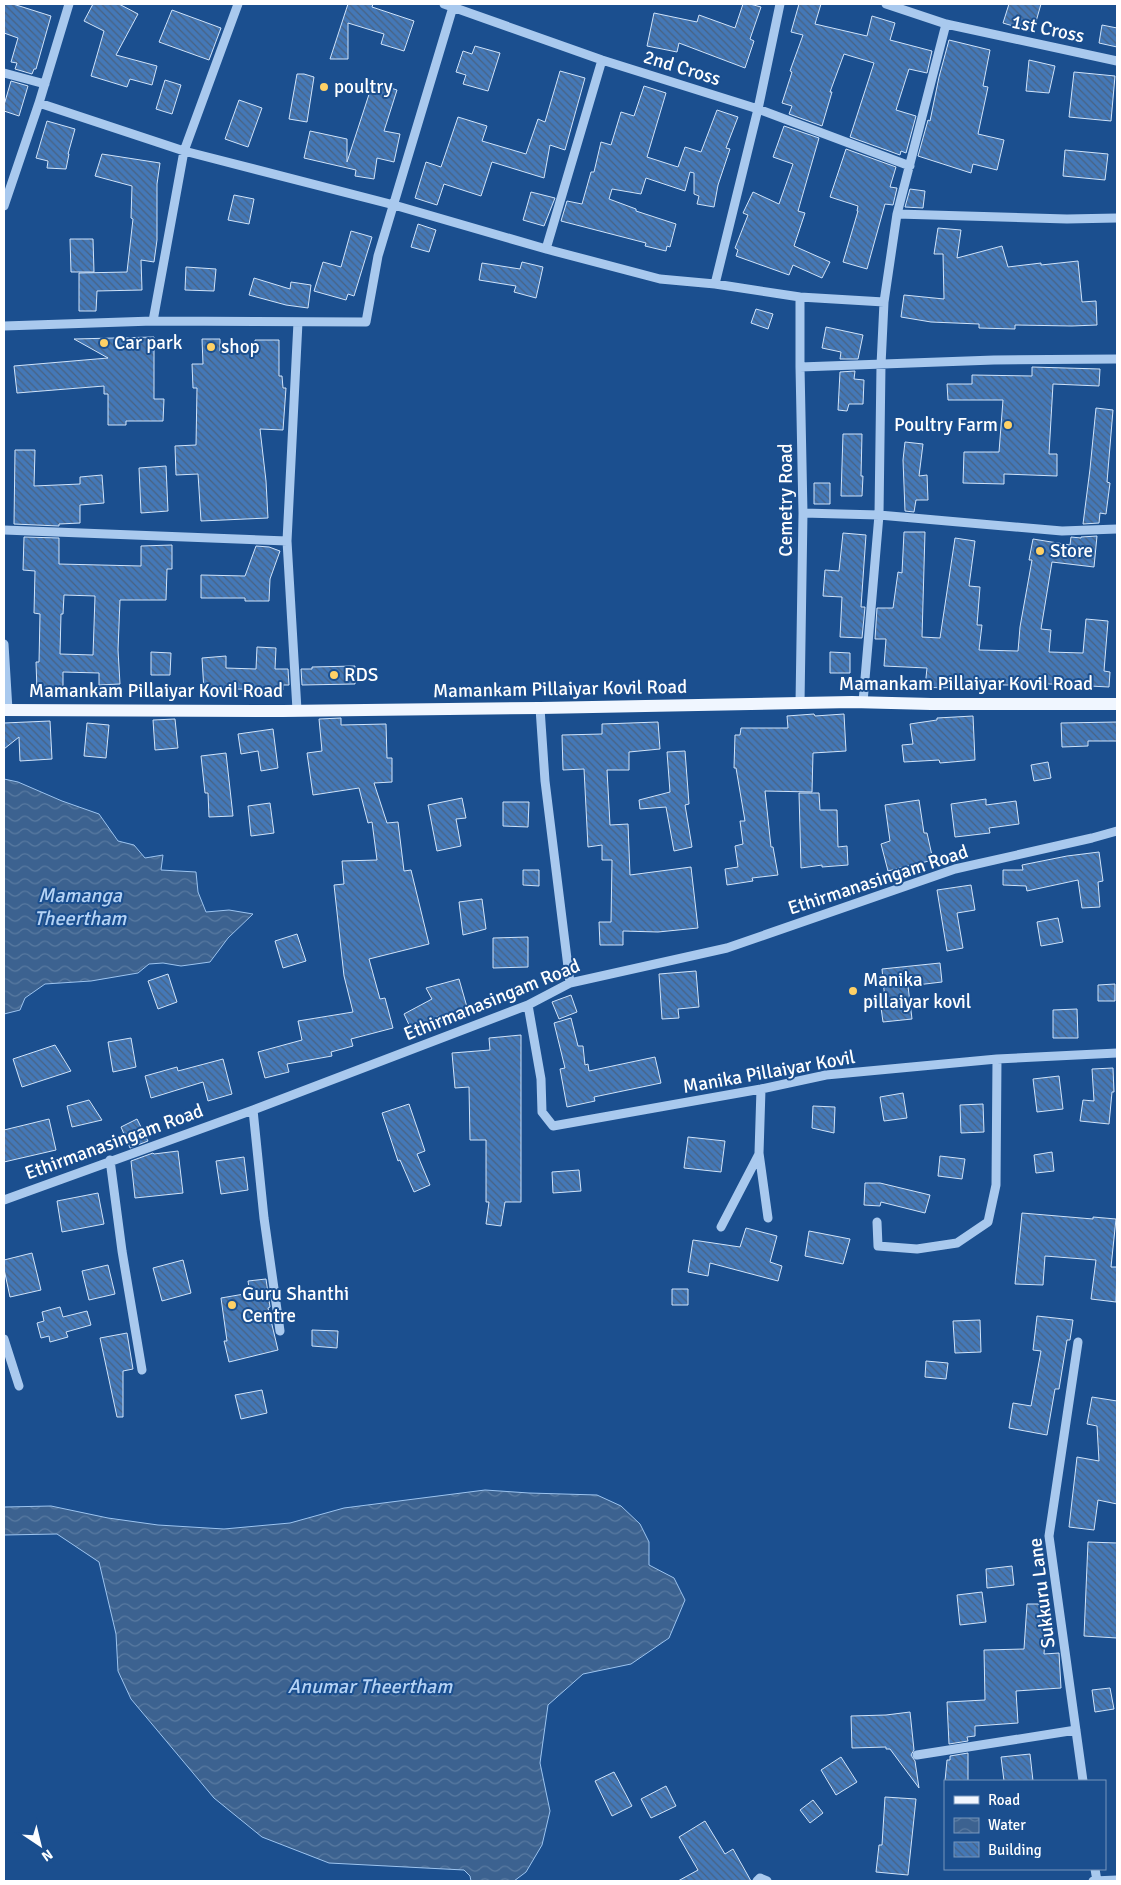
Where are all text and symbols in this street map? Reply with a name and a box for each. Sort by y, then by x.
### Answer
street label: 1st Cross [1009,10,1087,48]
street label: 2nd Cross [640,45,724,91]
place label: poultry [334,75,393,99]
marker: poultry [318,81,330,93]
place label: Car park [114,331,183,355]
place label: shop [221,335,260,359]
marker: Car park [98,337,110,349]
marker: shop [205,341,217,353]
place label: Poultry Farm [894,413,998,437]
marker: Poultry Farm [1002,419,1014,431]
street label: Cemetry Road [774,443,798,557]
place label: Store [1050,539,1093,563]
marker: Store [1034,545,1046,557]
place label: RDS [344,663,378,687]
marker: RDS [328,669,340,681]
street label: Mamankam Pillaiyar Kovil Road [839,672,1093,696]
street label: Mamankam Pillaiyar Kovil Road [433,675,687,703]
street label: Mamankam Pillaiyar Kovil Road [29,679,283,703]
street label: Ethirmanasingam Road [785,840,971,920]
water label: Mamanga Theertham [34,883,127,931]
street label: Ethirmanasingam Road [400,954,584,1046]
place label: Manika pillaiyar kovil [863,968,971,1014]
marker: Manika pillaiyar kovil [847,985,859,997]
street label: Manika Pillaiyar Kovil [681,1045,857,1099]
street label: Ethirmanasingam Road [22,1099,206,1185]
place label: Guru Shanthi Centre [242,1282,349,1328]
marker: Guru Shanthi Centre [226,1299,238,1311]
street label: Sukkuru Lane [1023,1537,1061,1649]
water label: Anumar Theertham [288,1674,453,1699]
legend [944,1780,1106,1870]
text: Road [988,1791,1020,1809]
text: Water [988,1816,1026,1834]
north arrow [15,1820,65,1870]
text: Building [988,1841,1042,1859]
text: N [38,1845,56,1865]

